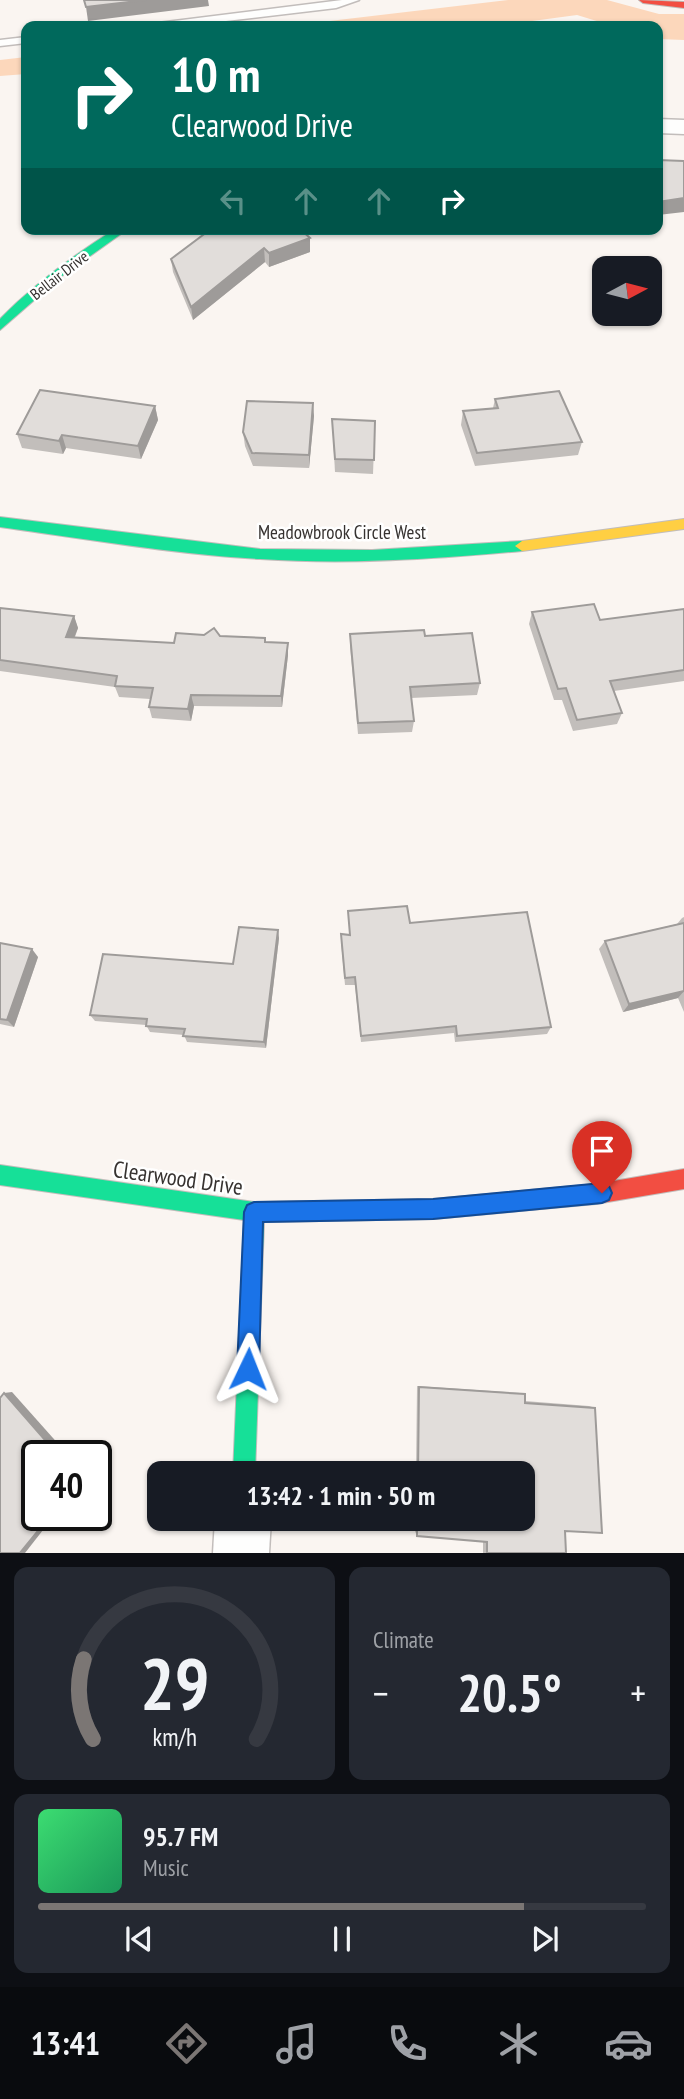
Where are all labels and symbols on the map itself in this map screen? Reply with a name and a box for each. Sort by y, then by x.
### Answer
street label: Bellair Drive [26,246,92,304]
north arrow [592,256,662,326]
street label: Meadowbrook Circle West [258,520,427,544]
pin [572,1121,632,1193]
street label: Clearwood Drive [111,1154,245,1201]
position arrow [211,1332,285,1406]
speed limit sign: 40 [21,1440,112,1531]

